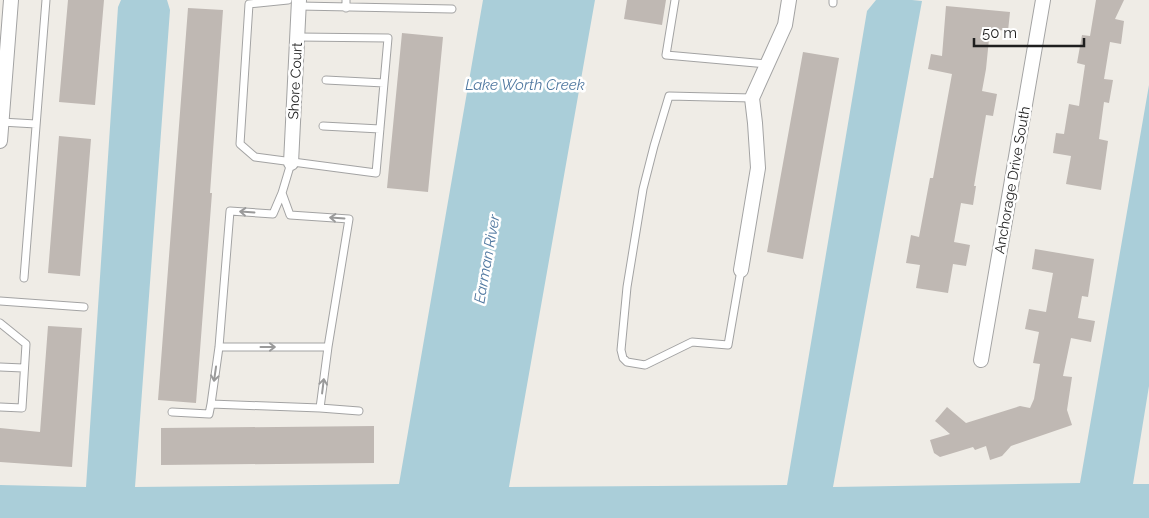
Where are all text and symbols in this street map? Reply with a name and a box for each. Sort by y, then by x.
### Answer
scale bar [974,15,1084,47]
text: 50 m [982,24,1017,42]
street label: Shore Court [285,42,305,120]
water label: Lake Worth Creek [465,76,585,94]
street label: Anchorage Drive South [991,105,1033,255]
one-way arrow [239,208,255,217]
water label: Earman River [470,212,504,305]
one-way arrow [330,213,346,223]
one-way arrow [260,342,276,352]
one-way arrow [210,365,220,381]
one-way arrow [318,378,328,394]

